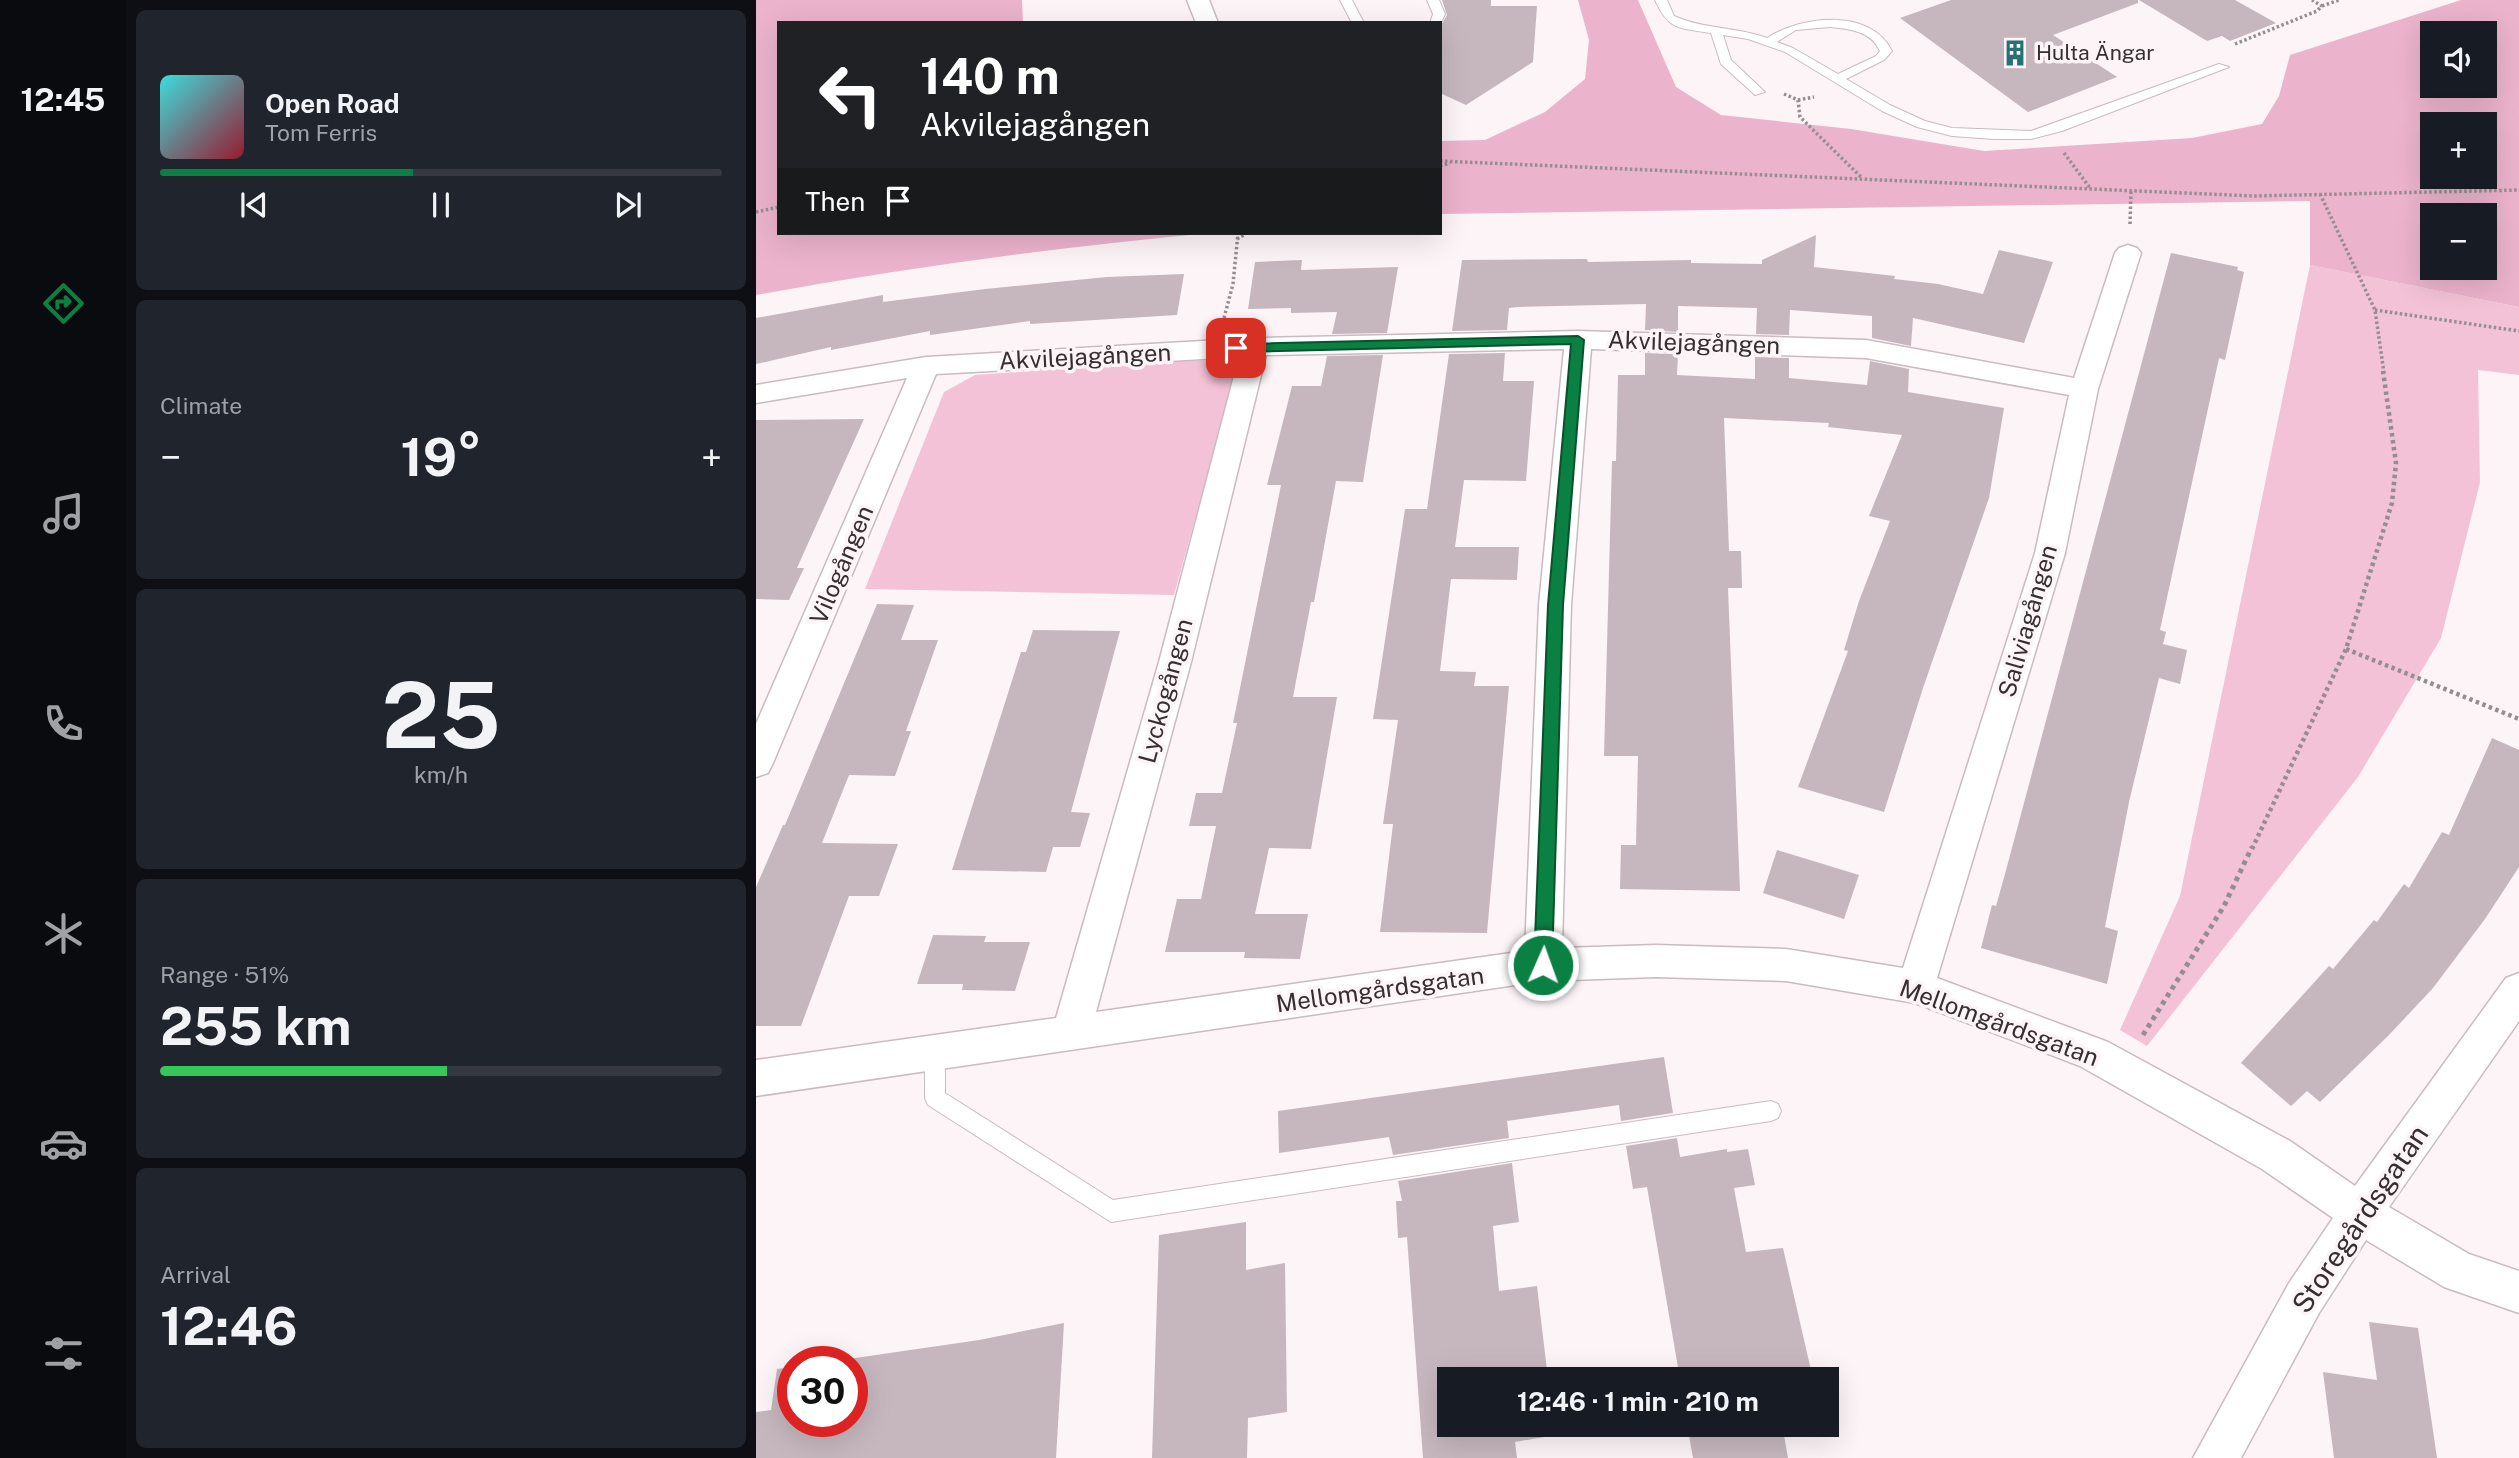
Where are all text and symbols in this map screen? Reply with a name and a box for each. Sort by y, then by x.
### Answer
map controls [2420,21,2497,280]
button: sound [2420,21,2497,98]
building icon: Hulta Ängar [2000,38,2030,68]
place label: Hulta Ängar [2036,40,2154,65]
text: 140 m [920,47,1060,105]
icon: left [805,49,896,140]
text: 12:45 [21,81,105,118]
text: Open Road [265,88,400,119]
text: Akvilejagången [920,106,1150,143]
button: + [2420,112,2497,189]
text: Tom Ferris [265,119,377,146]
icon: arrive [879,182,917,220]
icon: previous [235,186,273,224]
icon: pause [422,186,460,224]
icon: next [609,186,647,224]
text: Then [805,186,865,217]
button: − [2420,203,2497,280]
icon: directions [39,279,88,328]
pin [1206,318,1266,378]
street label: Akvilejagången [1607,325,1781,359]
icon: arrive [1217,329,1255,367]
street label: Akvilejagången [998,338,1172,374]
text: Climate [160,392,242,419]
text: 19° [400,427,482,488]
text: − [160,435,181,480]
text: + [701,435,722,480]
icon: music [39,489,88,538]
street label: Vilogången [804,501,879,628]
street label: Saliviagången [1992,541,2062,700]
street label: Lyckogången [1132,615,1198,766]
text: 25 [381,662,501,768]
icon: phone [39,699,88,748]
text: km/h [414,761,468,788]
icon: climate [39,909,88,958]
position arrow [1506,928,1580,1002]
text: Range · 51% [160,961,289,988]
street label: Mellomgårdsgatan [1274,961,1486,1017]
street label: Mellomgårdsgatan [1896,973,2103,1071]
text: 255 km [160,996,352,1057]
icon: car [39,1119,88,1168]
street label: Storegårdsgatan [2285,1119,2435,1319]
text: Arrival [160,1261,231,1288]
text: 12:46 [160,1296,298,1357]
icon: filters [39,1329,88,1378]
speed limit sign: 30 [777,1346,868,1437]
text: 12:46 · 1 min · 210 m [1517,1386,1759,1417]

